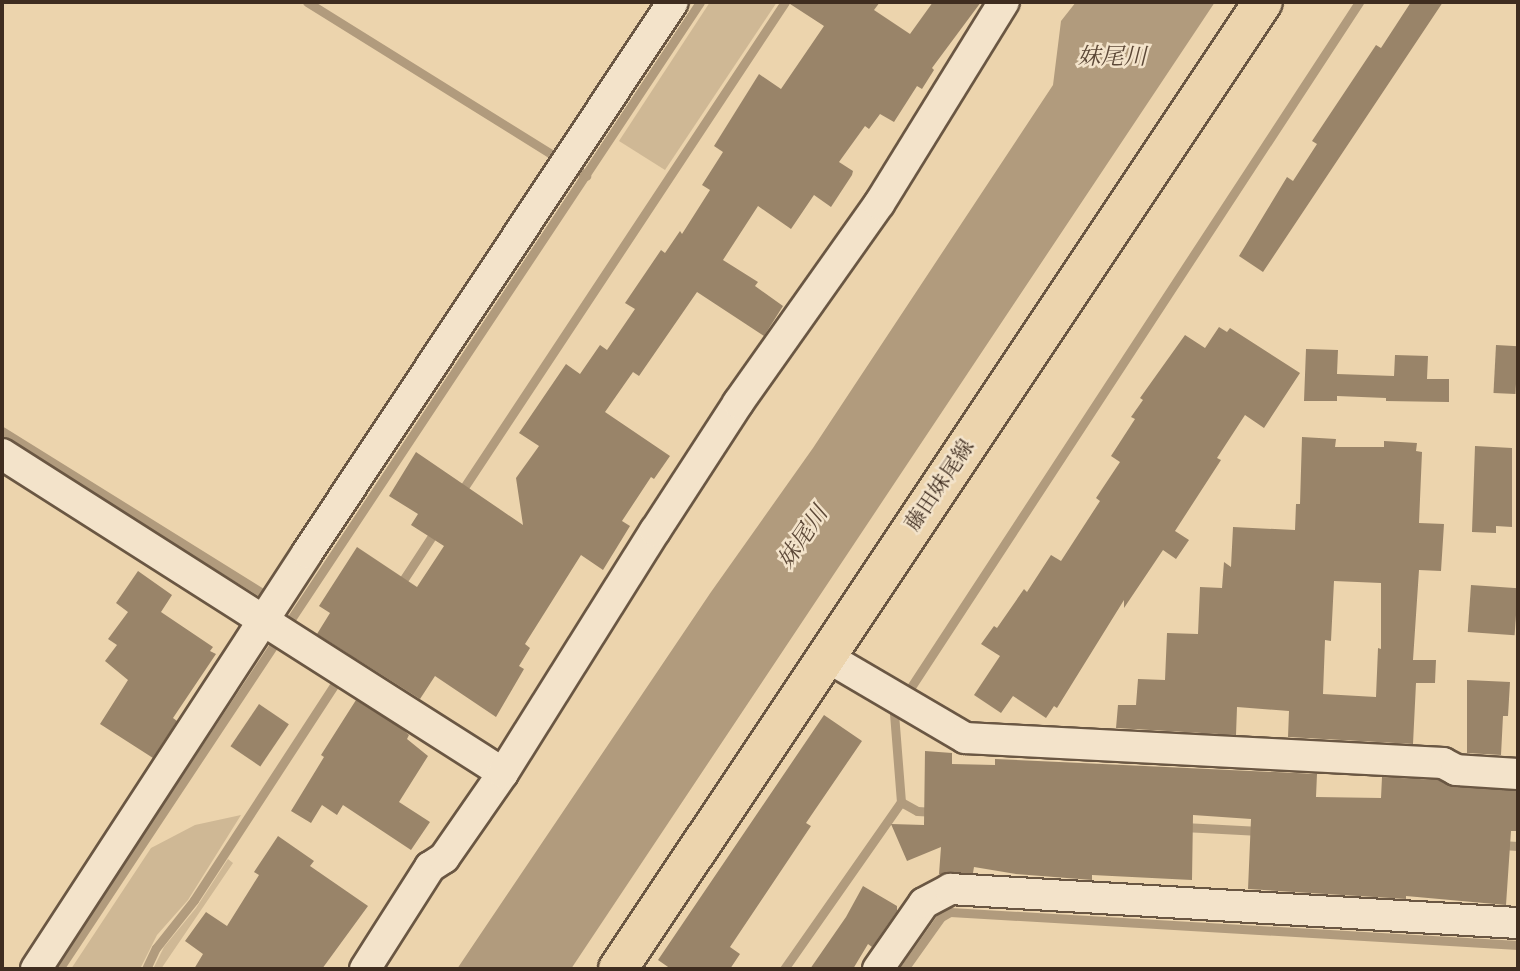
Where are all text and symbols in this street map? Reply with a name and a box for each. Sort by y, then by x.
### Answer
water label: 妹尾川 [1078,44,1146,72]
street label: 藤田妹尾線 [901,435,981,537]
water label: 妹尾川 [773,502,835,574]

